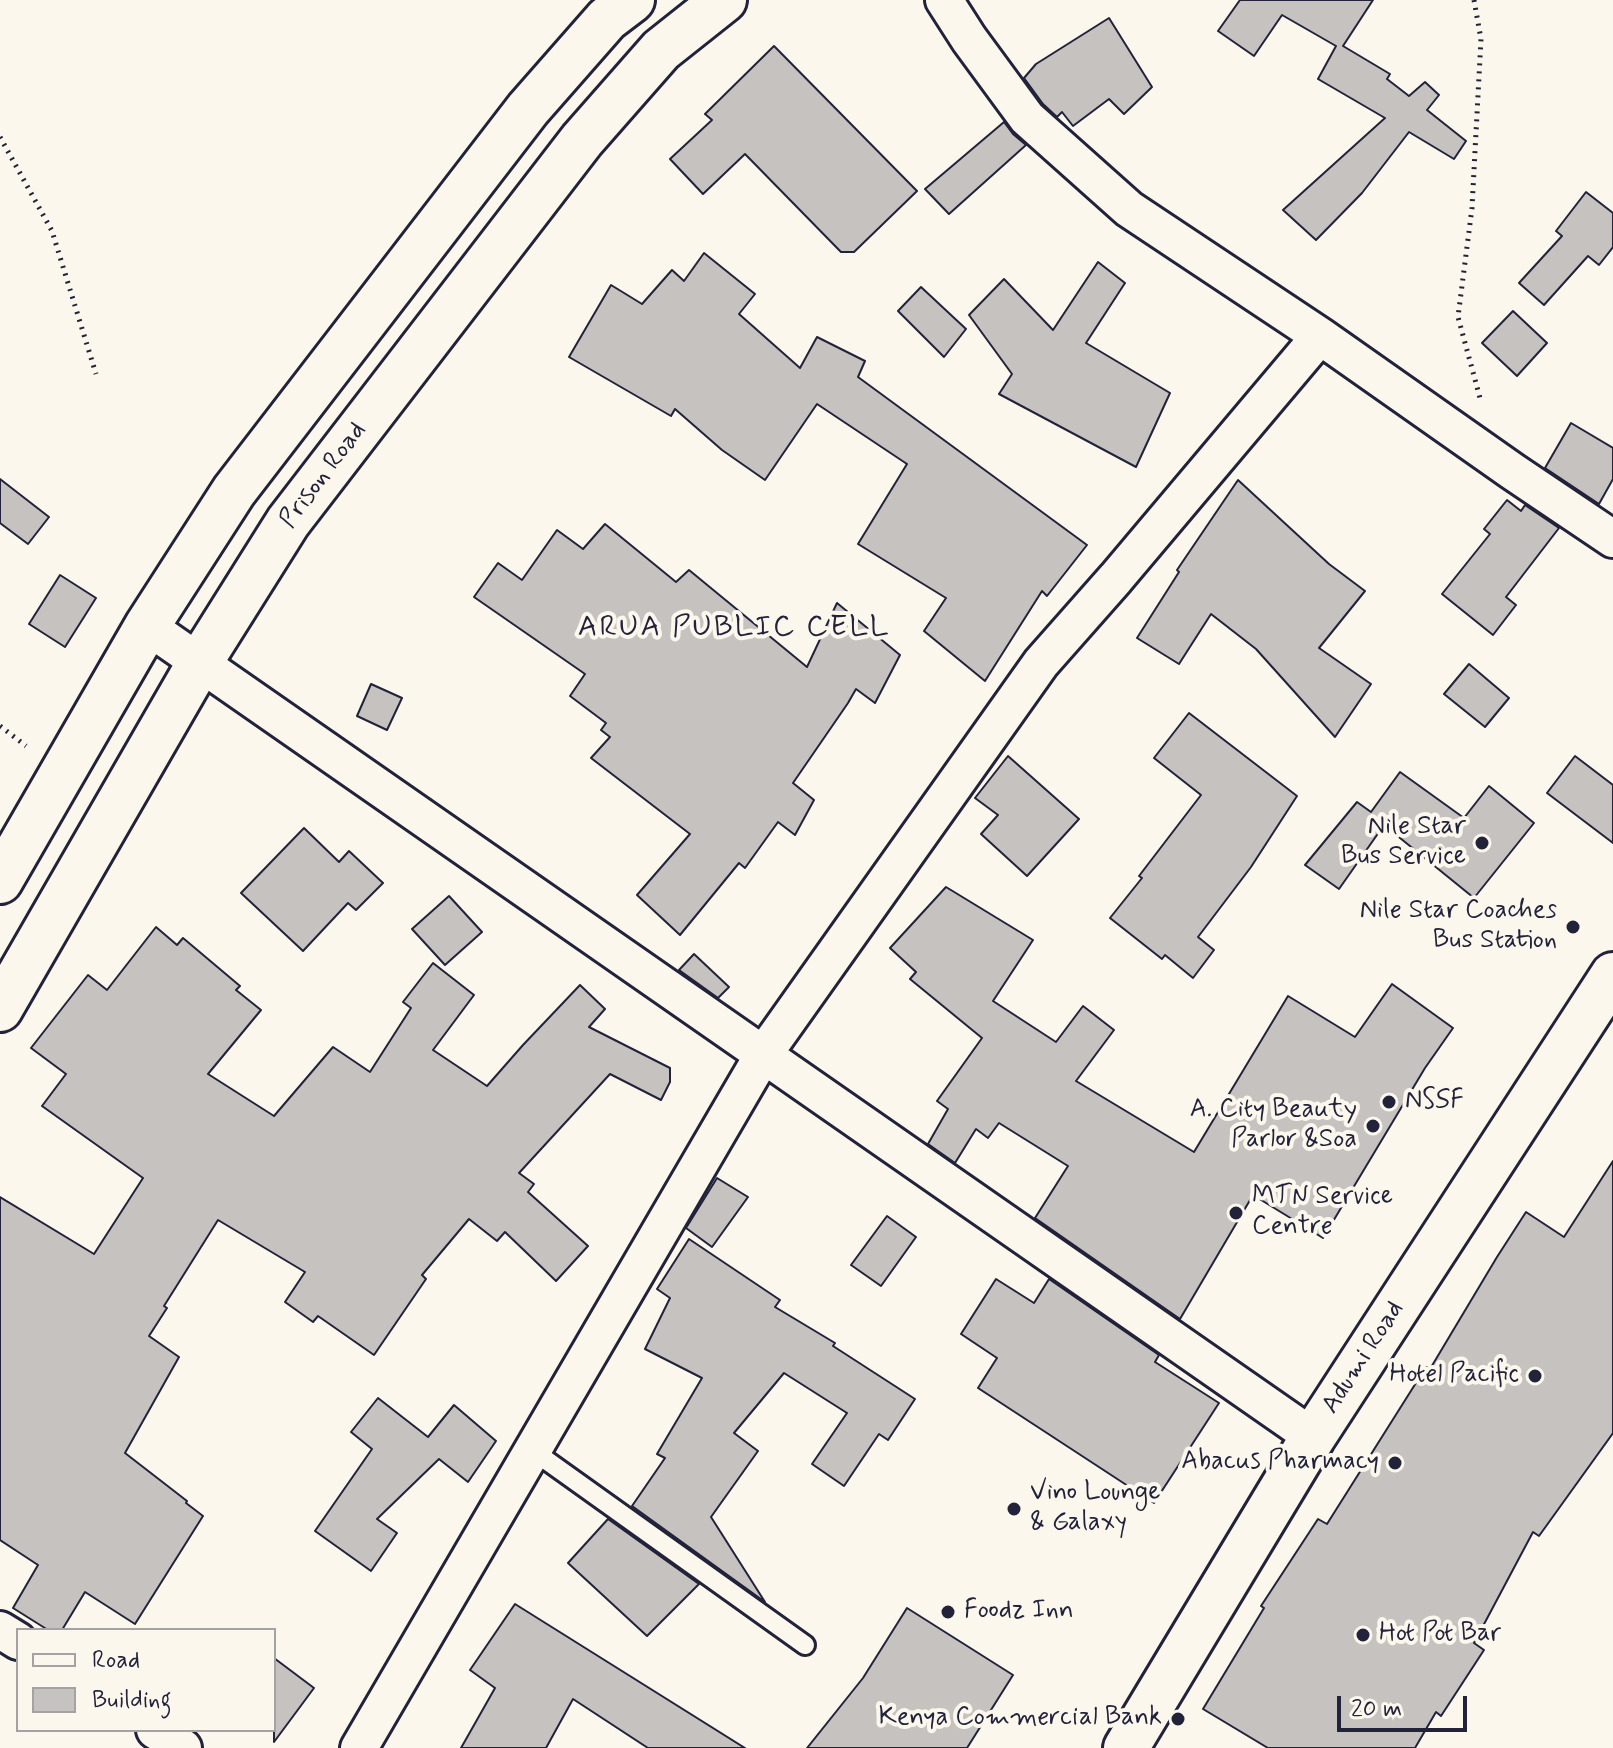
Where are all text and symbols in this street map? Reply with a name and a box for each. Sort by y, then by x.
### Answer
street label: Prison Road [274,417,374,535]
district label: ARUA PUBLIC CELL [580,611,888,647]
place label: Nile Star Bus Service [1341,812,1466,874]
marker: Nile Star Bus Service [1473,834,1491,852]
place label: Nile Star Coaches Bus Station [1360,896,1557,958]
marker: Nile Star Coaches Bus Station [1564,918,1582,936]
place label: NSSF [1405,1086,1464,1118]
marker: NSSF [1380,1093,1398,1111]
place label: A. City Beauty Parlor &Soa [1190,1095,1357,1156]
marker: A. City Beauty Parlor &Soa [1364,1117,1382,1135]
place label: MTN Service Centre [1252,1182,1393,1244]
marker: MTN Service Centre [1227,1204,1245,1222]
street label: Adumi Road [1316,1296,1412,1420]
place label: Hotel Pacific [1390,1360,1519,1392]
marker: Hotel Pacific [1526,1367,1544,1385]
place label: Abacus Pharmacy [1181,1447,1379,1479]
marker: Abacus Pharmacy [1386,1454,1404,1472]
place label: Vino Lounge & Galaxy [1030,1478,1160,1540]
marker: Vino Lounge & Galaxy [1005,1500,1023,1518]
place label: Foodz Inn [964,1596,1074,1628]
marker: Foodz Inn [939,1603,957,1621]
place label: Hot Pot Bar [1379,1619,1501,1651]
marker: Hot Pot Bar [1354,1626,1372,1644]
legend [16,1628,276,1732]
text: Road [92,1645,140,1676]
scale bar [1341,1680,1471,1730]
text: Building [92,1685,172,1716]
text: 20 m [1351,1694,1402,1725]
place label: Kenya Commercial Bank [878,1703,1162,1735]
marker: Kenya Commercial Bank [1169,1710,1187,1728]

